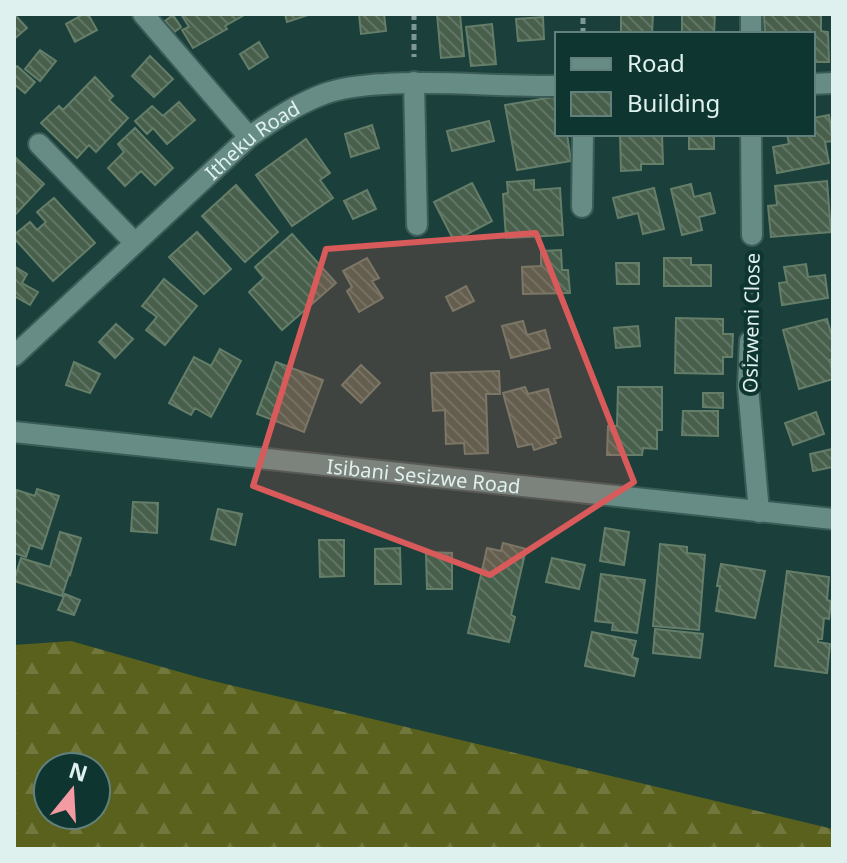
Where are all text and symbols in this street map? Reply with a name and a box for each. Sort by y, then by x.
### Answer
legend [555,32,815,136]
text: Road [627,46,685,79]
text: Building [627,86,720,119]
street label: Itheku Road [199,94,304,185]
street label: Osizweni Close [736,253,766,393]
street label: Isibani Sesizwe Road [326,452,522,499]
north arrow [32,751,112,831]
text: N [65,754,92,788]

